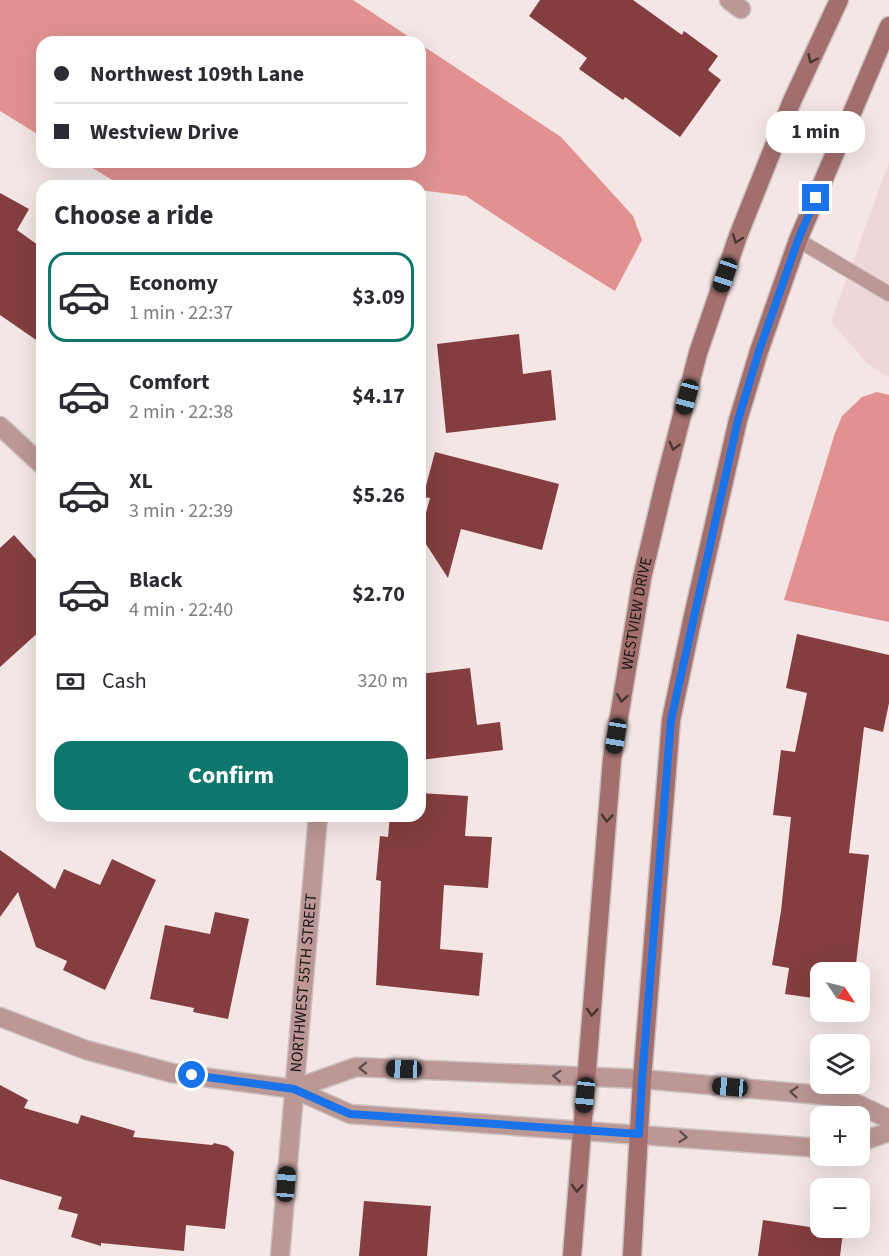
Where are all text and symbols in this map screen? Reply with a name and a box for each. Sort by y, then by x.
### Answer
one-way arrow [807,52,819,63]
text: Northwest 109th Lane [90,58,304,90]
callout: 1 min [766,111,866,153]
text: Westview Drive [90,116,239,148]
text: 1 min [791,118,840,146]
route end [802,184,829,211]
text: Choose a ride [54,196,214,235]
one-way arrow [732,233,745,244]
car [711,255,739,295]
text: Economy [129,267,218,299]
icon: car [57,270,111,324]
text: $3.09 [352,281,405,313]
text: 1 min · 22:37 [129,299,233,327]
text: Comfort [129,366,210,398]
icon: car [57,369,111,423]
car [674,377,700,417]
text: $4.17 [352,380,405,412]
text: 2 min · 22:38 [129,398,233,426]
one-way arrow [669,440,682,450]
text: XL [129,465,153,497]
icon: car [57,468,111,522]
text: $5.26 [352,479,405,511]
text: 3 min · 22:39 [129,497,233,525]
street label: WESTVIEW DRIVE [616,555,658,672]
text: Black [129,564,183,596]
icon: car [57,567,111,621]
text: $2.70 [352,578,405,610]
text: 4 min · 22:40 [129,596,233,624]
icon: cash [54,665,87,698]
text: Cash [102,665,147,697]
text: 320 m [358,667,408,695]
one-way arrow [616,693,629,703]
car [604,717,628,755]
button: Confirm [54,741,408,810]
one-way arrow [601,813,614,822]
street label: NORTHWEST 55TH STREET [285,892,322,1073]
north arrow [810,962,870,1022]
map controls [810,962,870,1238]
one-way arrow [586,1008,599,1017]
button: layers [810,1034,870,1094]
car [386,1059,422,1079]
route start [178,1061,205,1088]
one-way arrow [358,1061,367,1074]
one-way arrow [553,1069,562,1082]
car [574,1076,596,1114]
car [711,1076,749,1098]
one-way arrow [789,1086,798,1099]
button: + [810,1106,870,1166]
one-way arrow [678,1131,687,1144]
car [275,1165,297,1203]
button: − [810,1178,870,1238]
one-way arrow [571,1184,584,1193]

